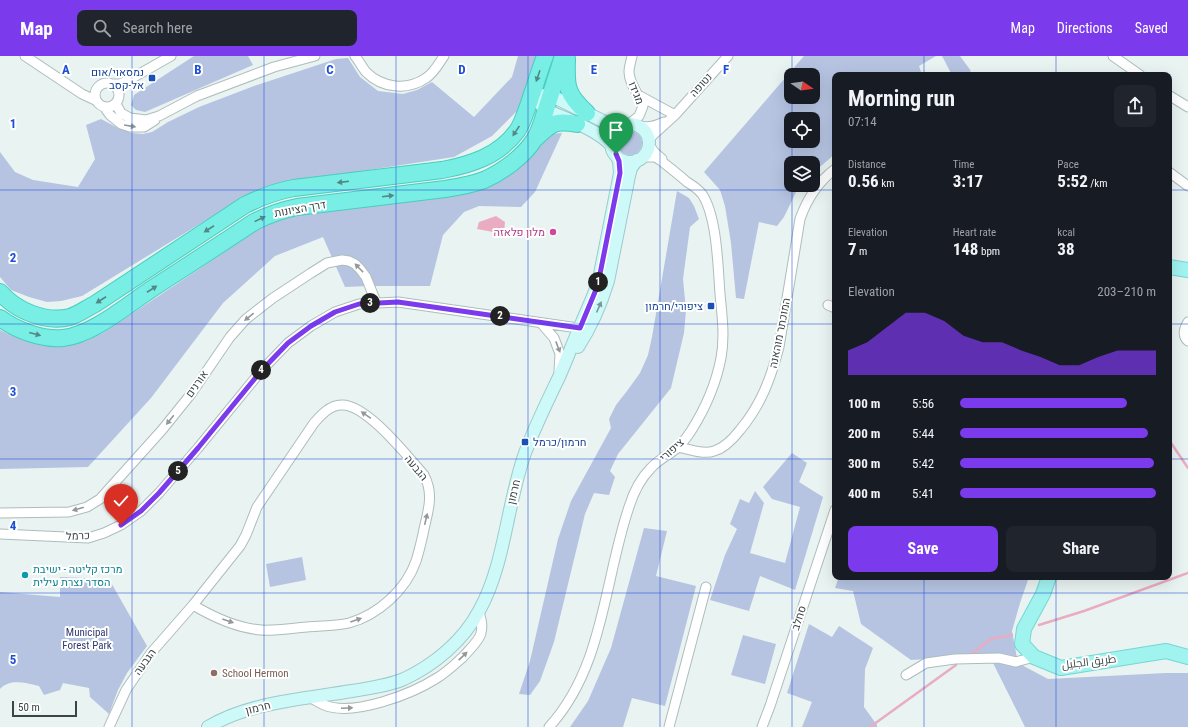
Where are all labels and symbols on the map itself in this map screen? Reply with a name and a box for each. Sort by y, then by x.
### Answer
text: A [62,62,70,77]
text: B [194,62,202,77]
text: C [326,62,334,77]
text: D [458,62,466,77]
text: E [591,62,598,77]
text: F [723,62,729,77]
place label: נמסאוי/אום אל-קסב [91,66,144,92]
north arrow [784,68,820,104]
one-way arrow [535,70,541,82]
street label: נטופה [687,70,715,100]
marker: נמסאוי/אום אל-קסב [147,73,157,83]
street label: מגידו [626,80,646,106]
pin [599,113,633,154]
text: 1 [10,116,16,131]
one-way arrow [124,123,136,129]
one-way arrow [512,126,519,137]
one-way arrow [337,179,349,186]
one-way arrow [382,193,394,199]
street label: דרך הציונות [273,198,327,220]
one-way arrow [255,215,266,222]
one-way arrow [203,225,215,232]
place label: מלון פלאזה [493,226,545,239]
marker: מלון פלאזה [548,227,558,237]
text: 2 [10,250,17,265]
one-way arrow [354,263,363,273]
pin: 1 [588,272,608,292]
one-way arrow [146,286,157,293]
pin: 3 [360,293,380,313]
one-way arrow [96,296,106,304]
street label: המוכתר מוהאנה [767,297,793,369]
place label: ציפורי/חרמון [645,300,703,313]
one-way arrow [596,301,602,312]
marker: ציפורי/חרמון [706,301,716,311]
pin: 2 [490,306,510,326]
one-way arrow [243,313,254,321]
one-way arrow [29,331,41,337]
one-way arrow [555,342,561,354]
pin: 4 [251,360,271,380]
street label: אורנים [183,368,211,400]
text: 3 [10,384,16,399]
one-way arrow [360,411,371,419]
one-way arrow [166,415,174,425]
place label: חרמון/כרמל [533,436,586,449]
street label: ציפורי [657,436,687,464]
marker: חרמון/כרמל [520,437,530,447]
street label: הגבעה [402,453,430,483]
pin: 5 [168,461,188,481]
street label: חרמון [505,478,523,506]
pin [104,484,138,525]
one-way arrow [72,506,84,512]
one-way arrow [424,513,430,525]
text: 4 [10,518,17,533]
street label: כרמל [66,529,90,543]
place label: מרכז קליטה - ישיבת הסדר נצרת עילית [33,563,123,589]
marker: מרכז קליטה - ישיבת הסדר נצרת עילית [20,570,30,580]
street label: סחלב [789,604,809,632]
one-way arrow [351,617,363,623]
one-way arrow [223,619,235,625]
park label: Municipal Forest Park [62,626,112,652]
street label: הגבעה [131,646,159,678]
one-way arrow [458,651,468,661]
text: 5 [10,652,17,667]
street label: طريق الجليل [1061,652,1117,672]
place label: School Hermon [222,667,289,680]
marker: School Hermon [209,668,219,678]
scale bar [12,699,77,718]
street label: חרמון [244,699,272,717]
one-way arrow [341,705,354,711]

